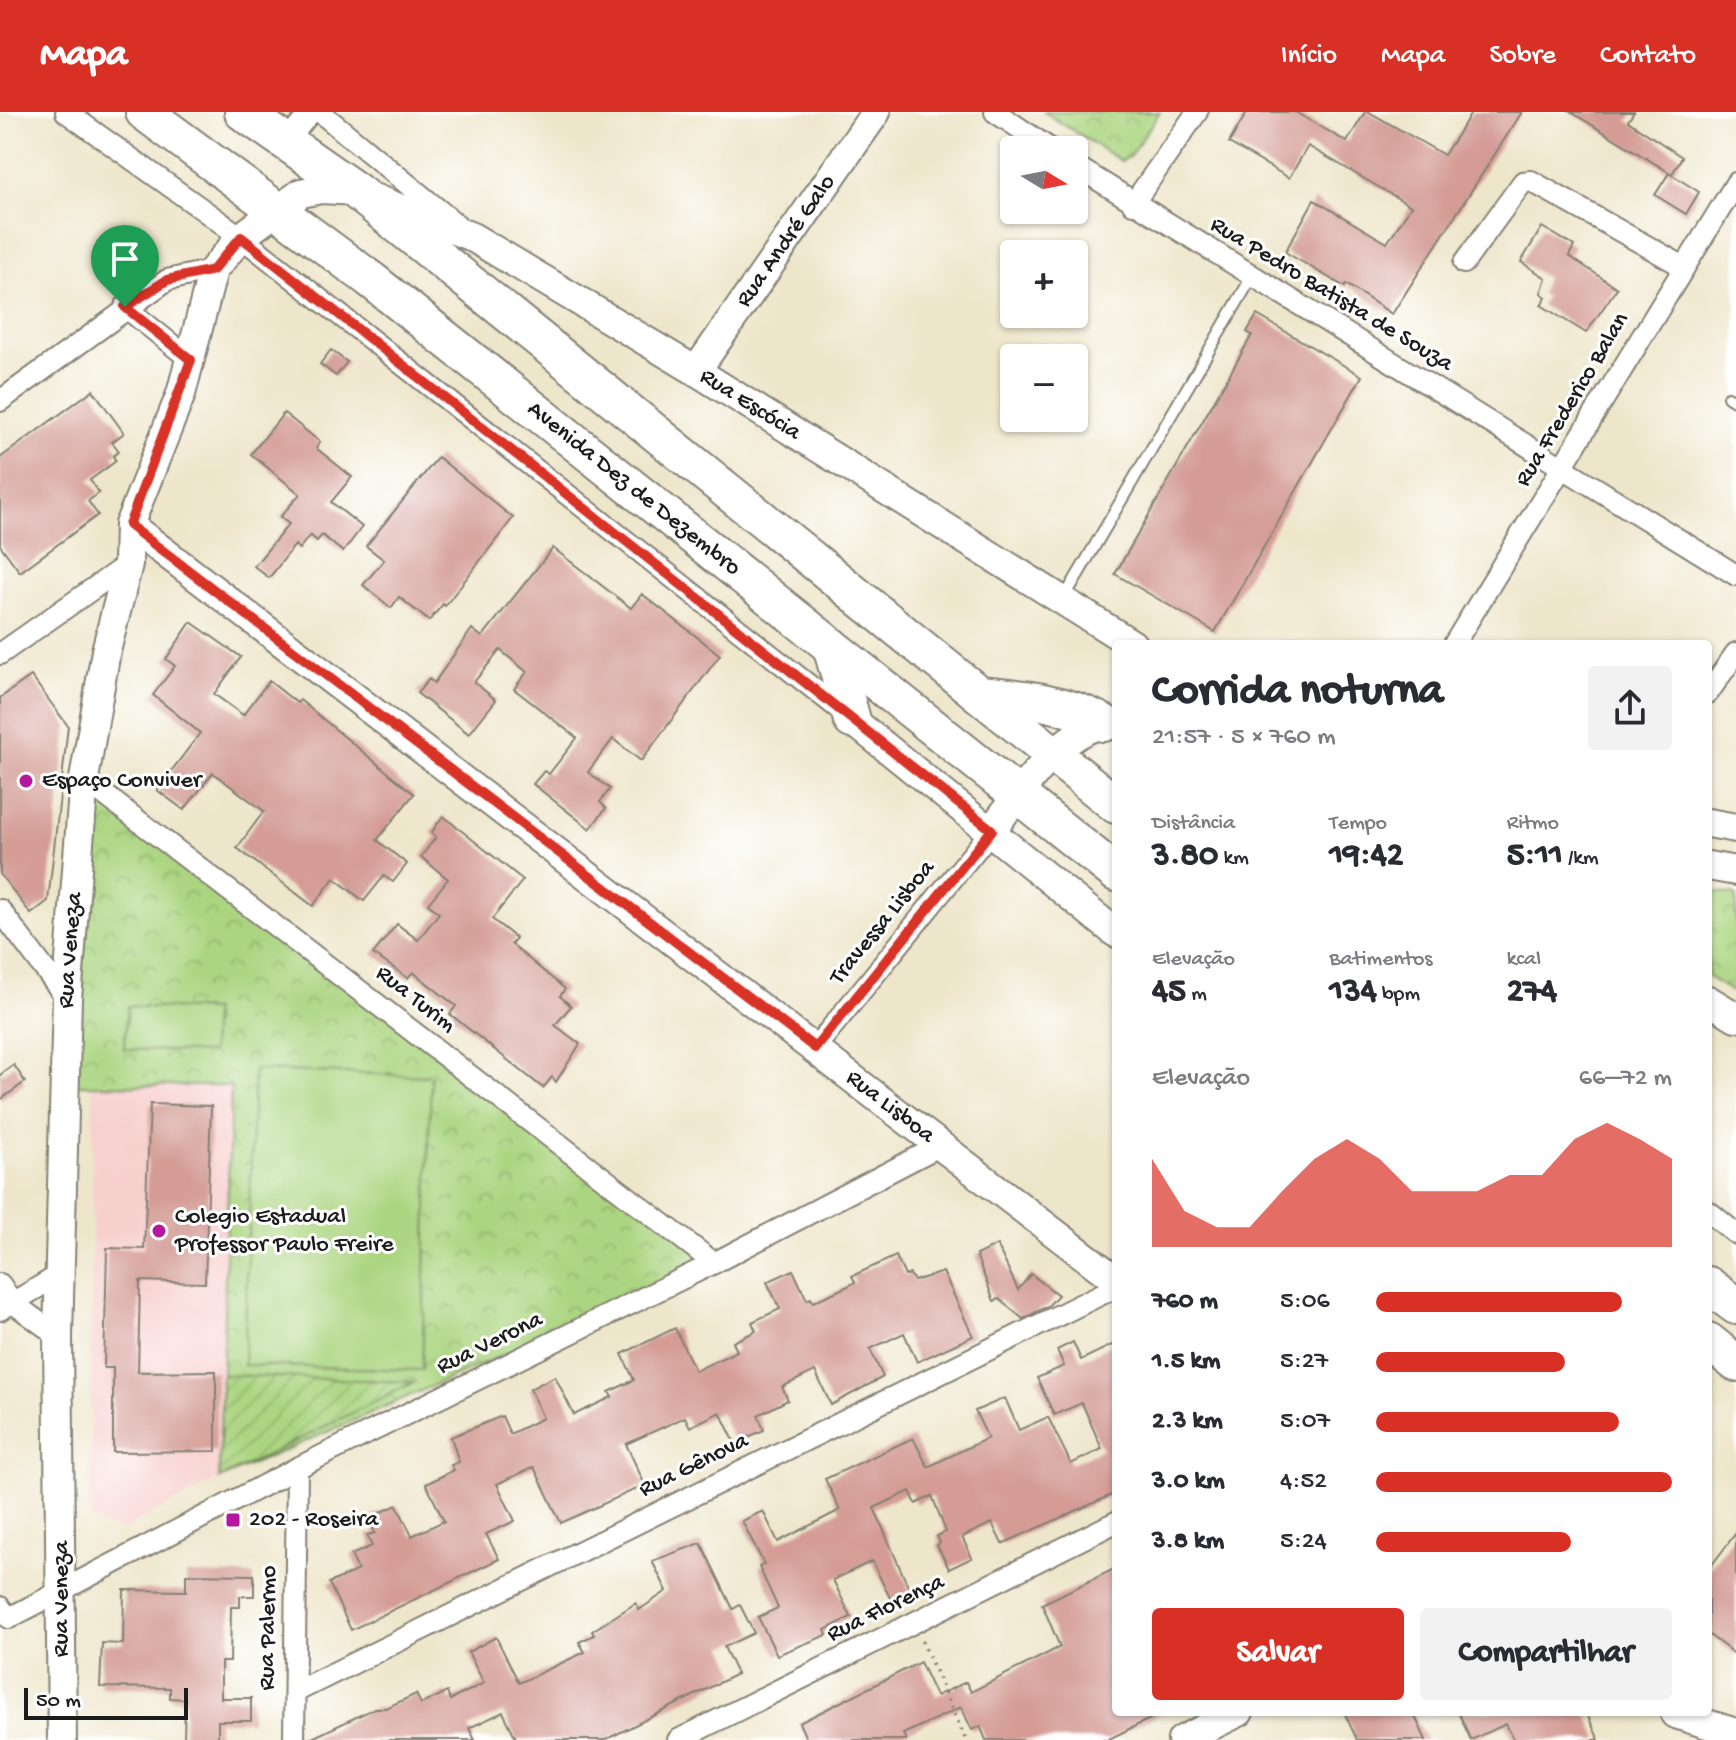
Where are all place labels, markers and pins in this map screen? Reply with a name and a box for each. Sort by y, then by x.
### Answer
pin [91,225,159,307]
place label: Espaço Conviver [42,767,204,796]
marker: Espaço Conviver [17,772,35,790]
place label: Colegio Estadual Professor Paulo Freire [174,1203,394,1260]
marker: Colegio Estadual Professor Paulo Freire [150,1222,168,1240]
place label: 202 - Roseira [249,1506,379,1535]
marker: 202 - Roseira [224,1511,242,1529]

